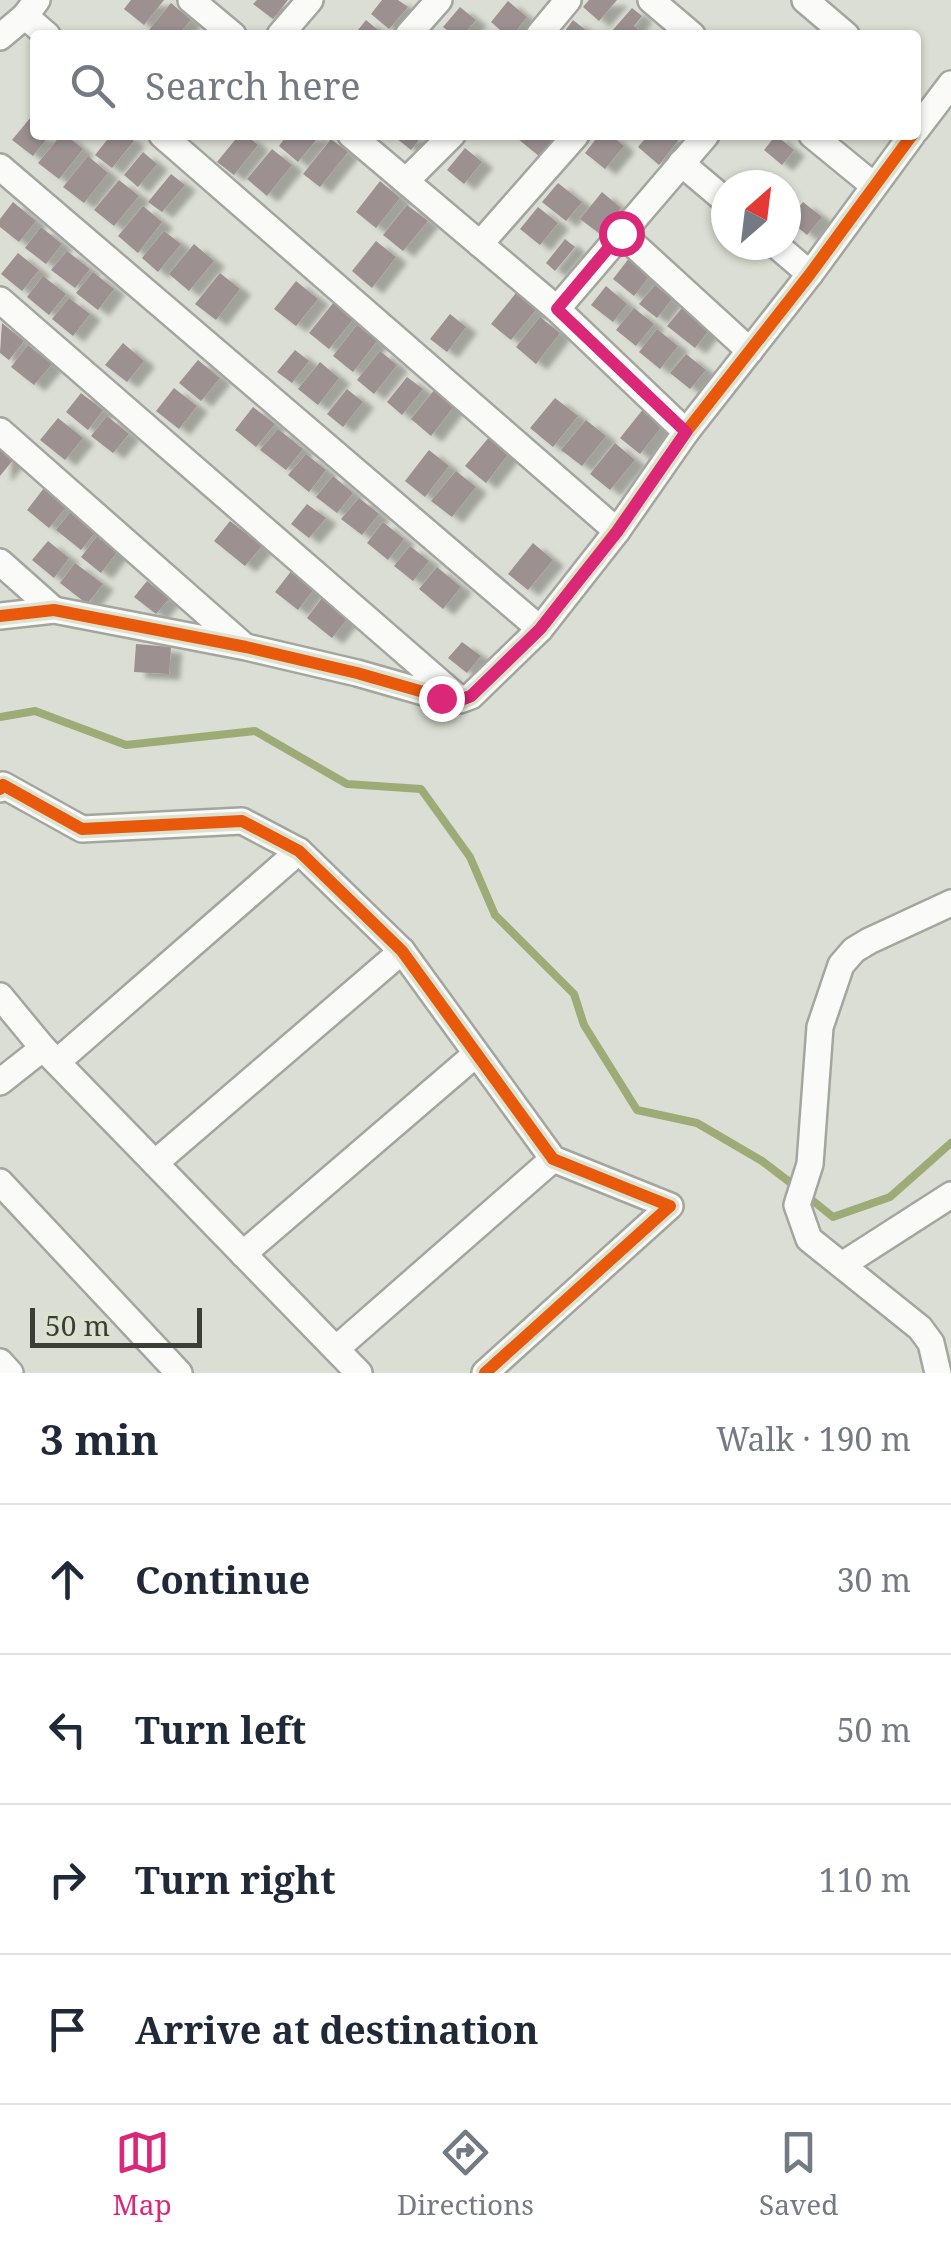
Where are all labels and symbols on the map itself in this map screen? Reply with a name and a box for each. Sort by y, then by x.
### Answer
north arrow [711,170,801,260]
route start [599,211,645,257]
route end [419,676,465,722]
scale bar [30,1303,202,1348]

